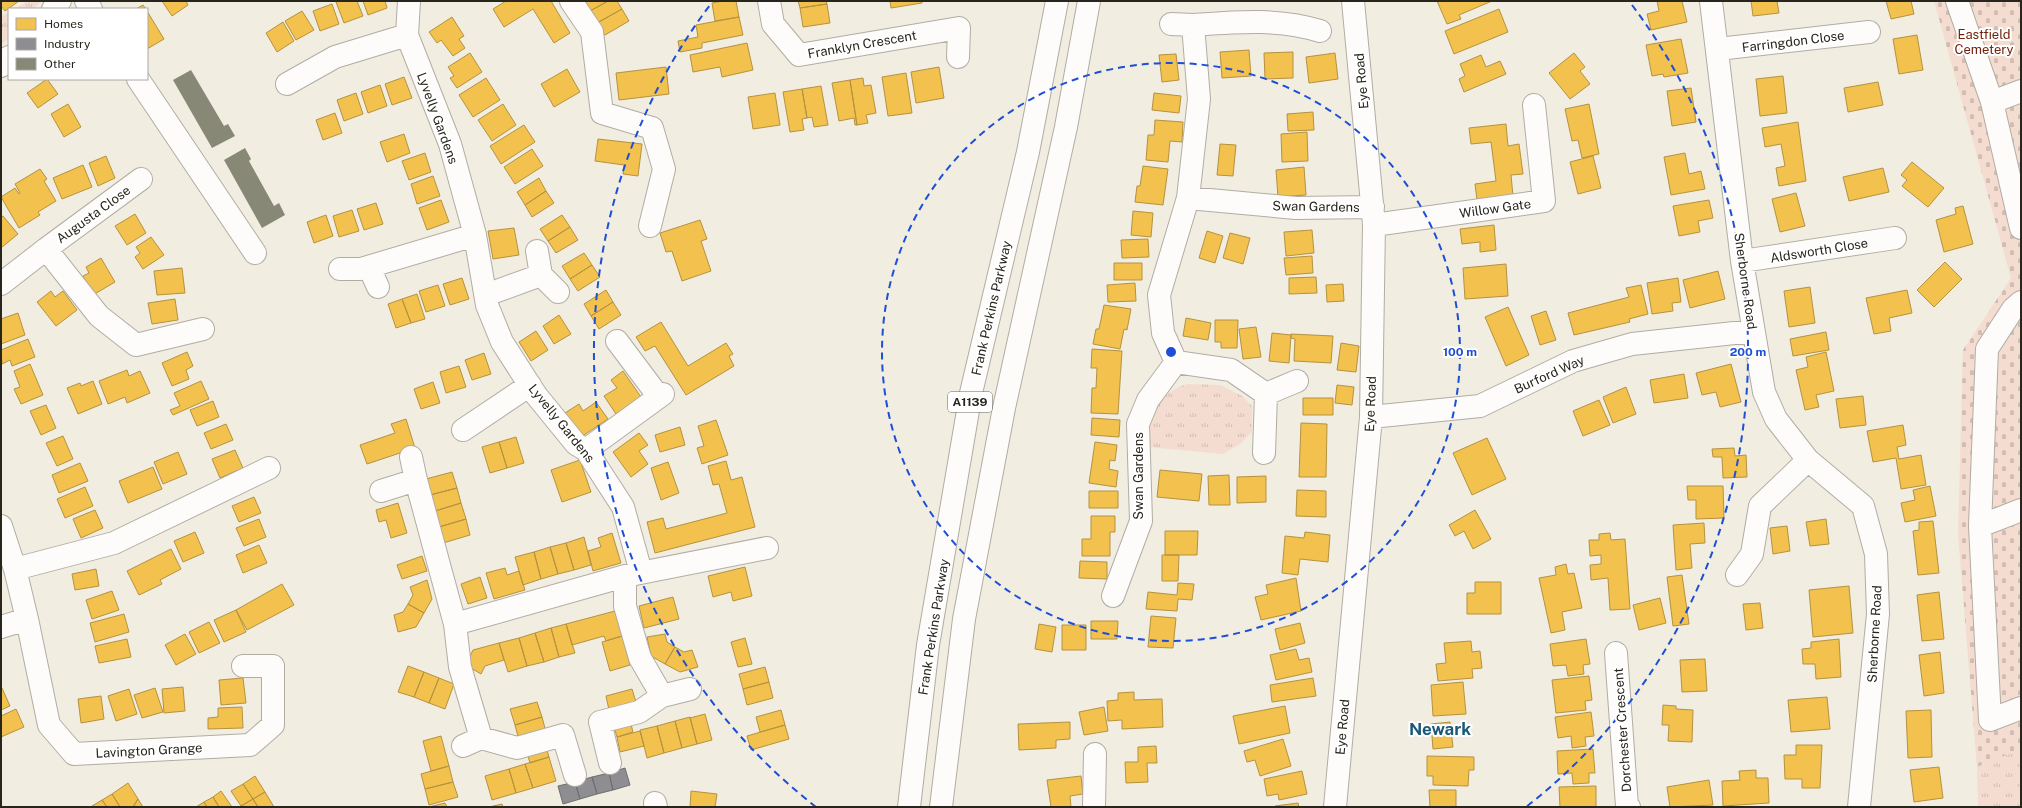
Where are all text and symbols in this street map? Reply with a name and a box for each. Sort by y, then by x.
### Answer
legend [8,8,148,80]
text: Homes [44,17,83,31]
park label: Eastfield Cemetery [1954,27,2014,57]
street label: Franklyn Crescent [806,28,918,61]
street label: Farringdon Close [1741,28,1845,55]
text: Industry [44,37,91,51]
street label: Eye Road [1352,52,1371,109]
text: Other [44,57,76,71]
street label: Lyvelly Gardens [414,70,461,166]
street label: Augusta Close [53,183,133,246]
street label: Willow Gate [1458,196,1532,221]
street label: Swan Gardens [1272,198,1360,215]
street label: Sherborne Road [1731,232,1760,330]
street label: Aldsworth Close [1769,235,1869,266]
street label: Frank Perkins Parkway [969,239,1014,377]
centre of rings [1164,345,1178,359]
text: 100 m [1443,345,1477,359]
text: 200 m [1730,345,1766,359]
street label: Burford Way [1512,352,1587,397]
street label: Eye Road [1362,376,1379,432]
street label: Lyvelly Gardens [526,381,598,465]
road number: A1139 [948,392,992,412]
street label: Swan Gardens [1131,432,1146,520]
street label: Frank Perkins Parkway [915,558,952,696]
street label: Sherborne Road [1864,585,1885,683]
street label: Dorchester Crescent [1611,667,1634,793]
street label: Eye Road [1333,699,1352,756]
district label: Newark [1409,719,1471,739]
street label: Lavington Grange [95,740,203,761]

